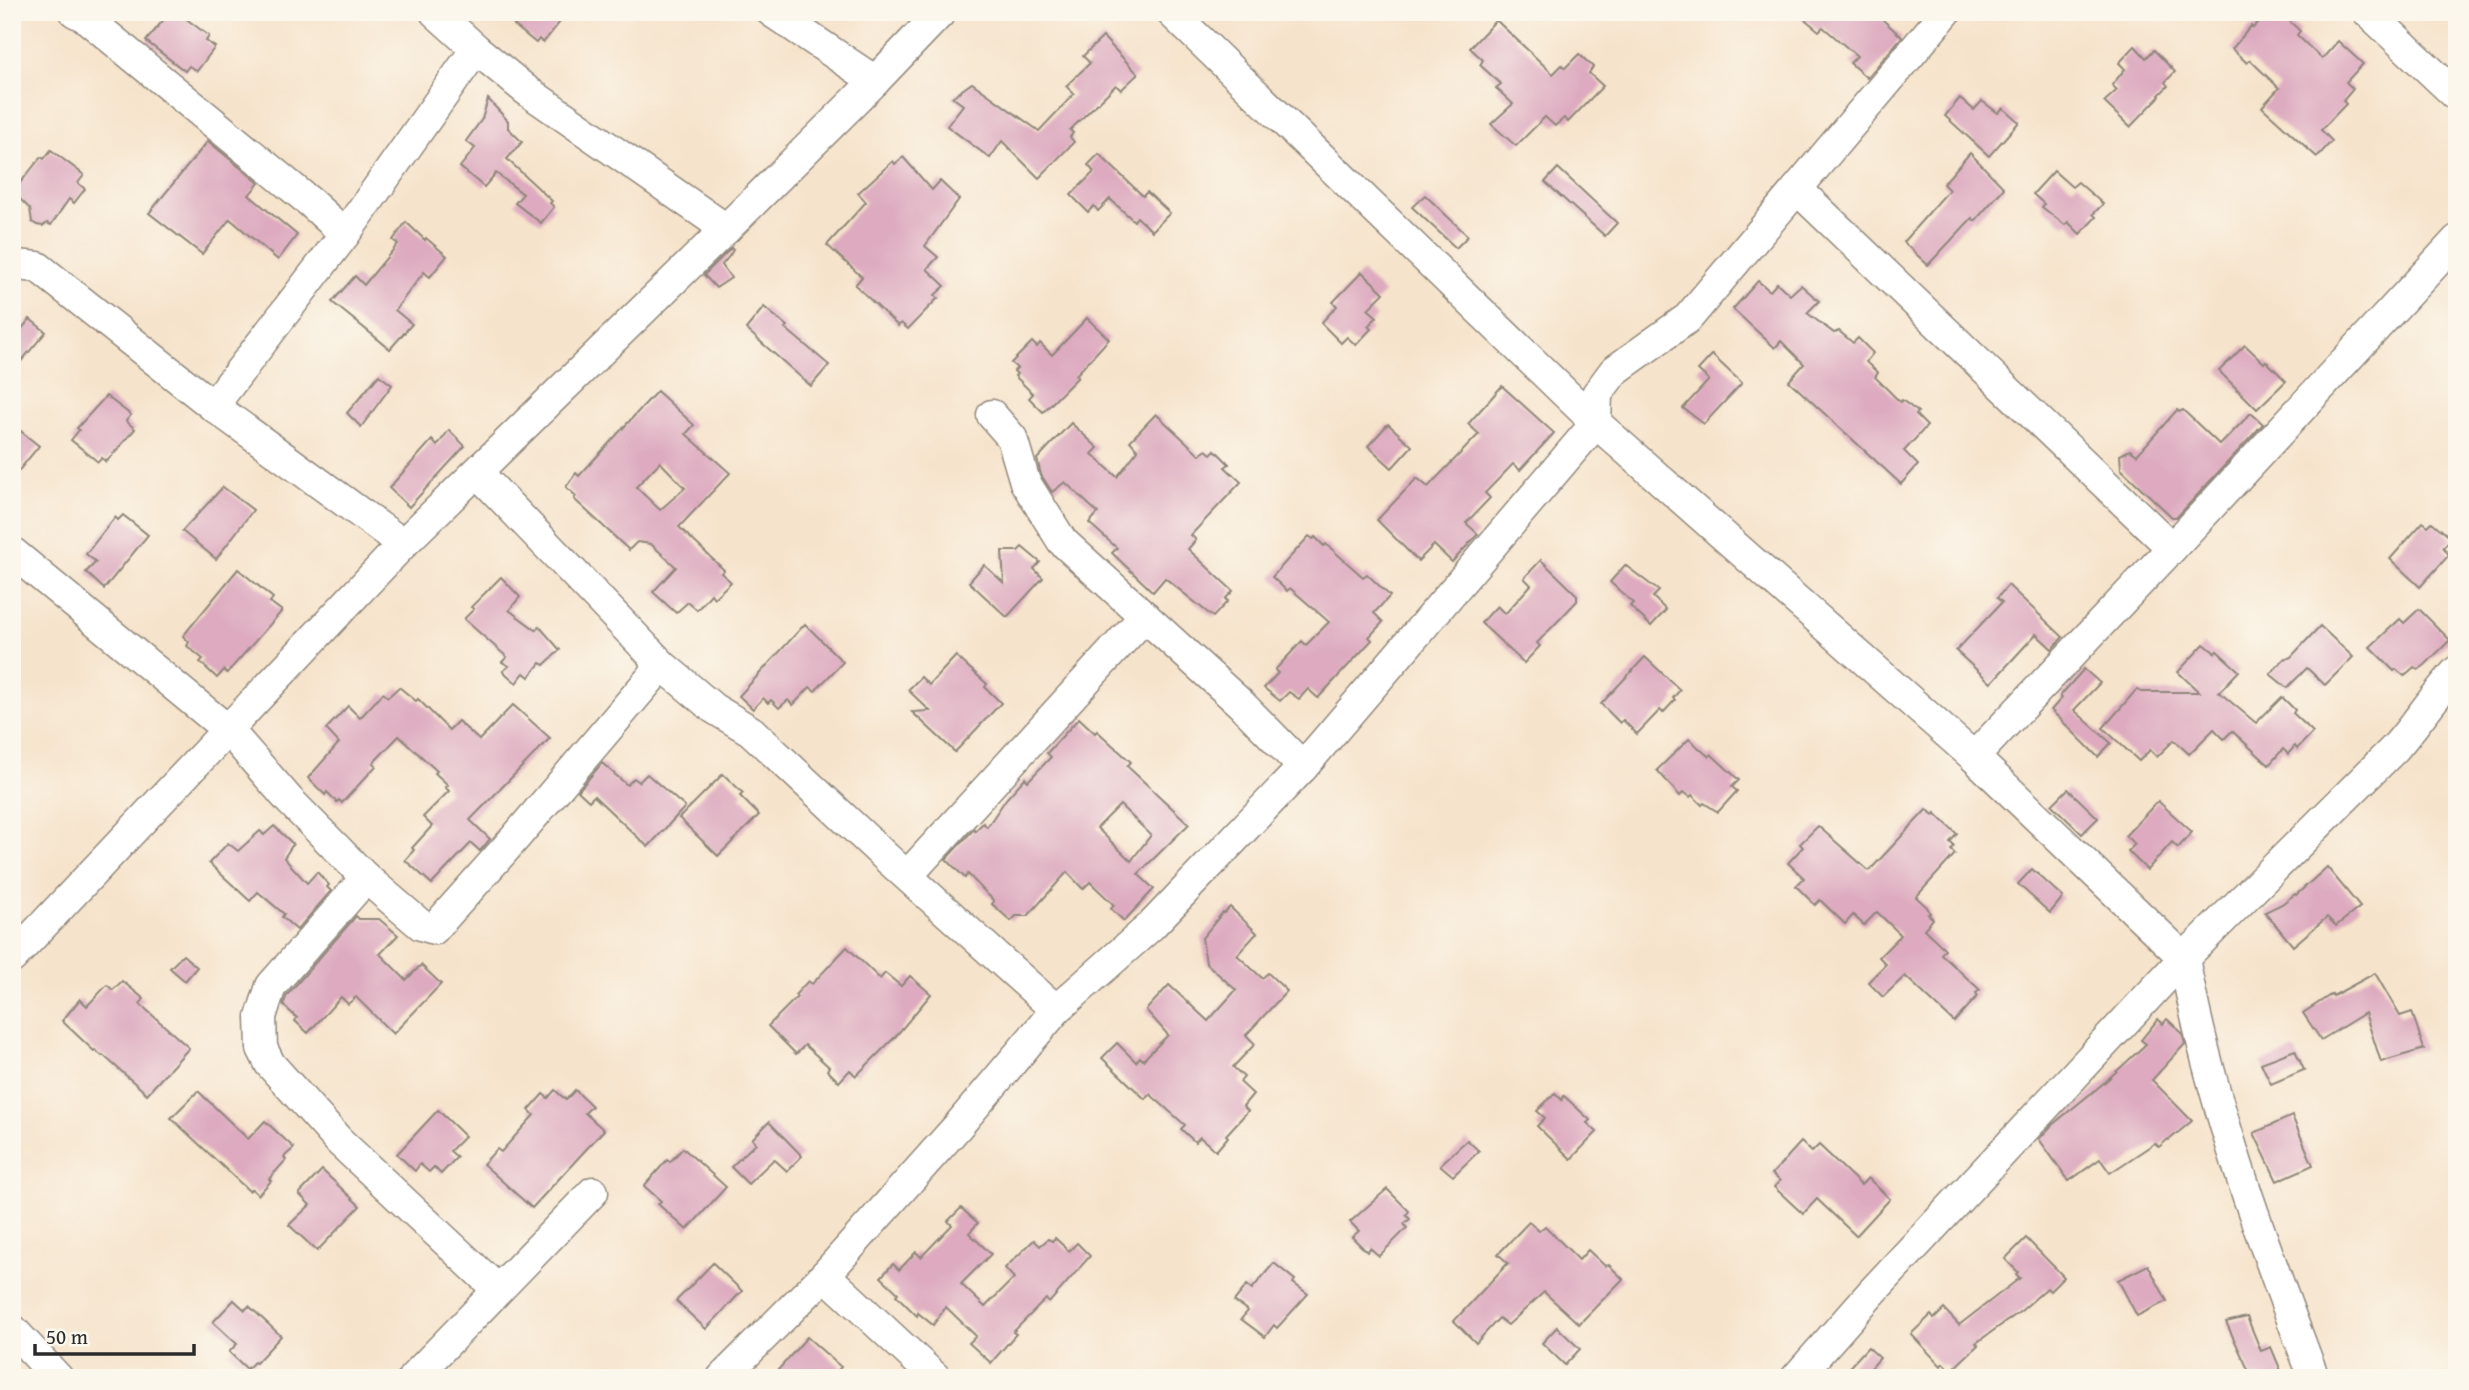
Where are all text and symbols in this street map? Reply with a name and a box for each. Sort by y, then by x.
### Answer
scale bar [35,1313,194,1357]
text: 50 m [46,1321,88,1352]

